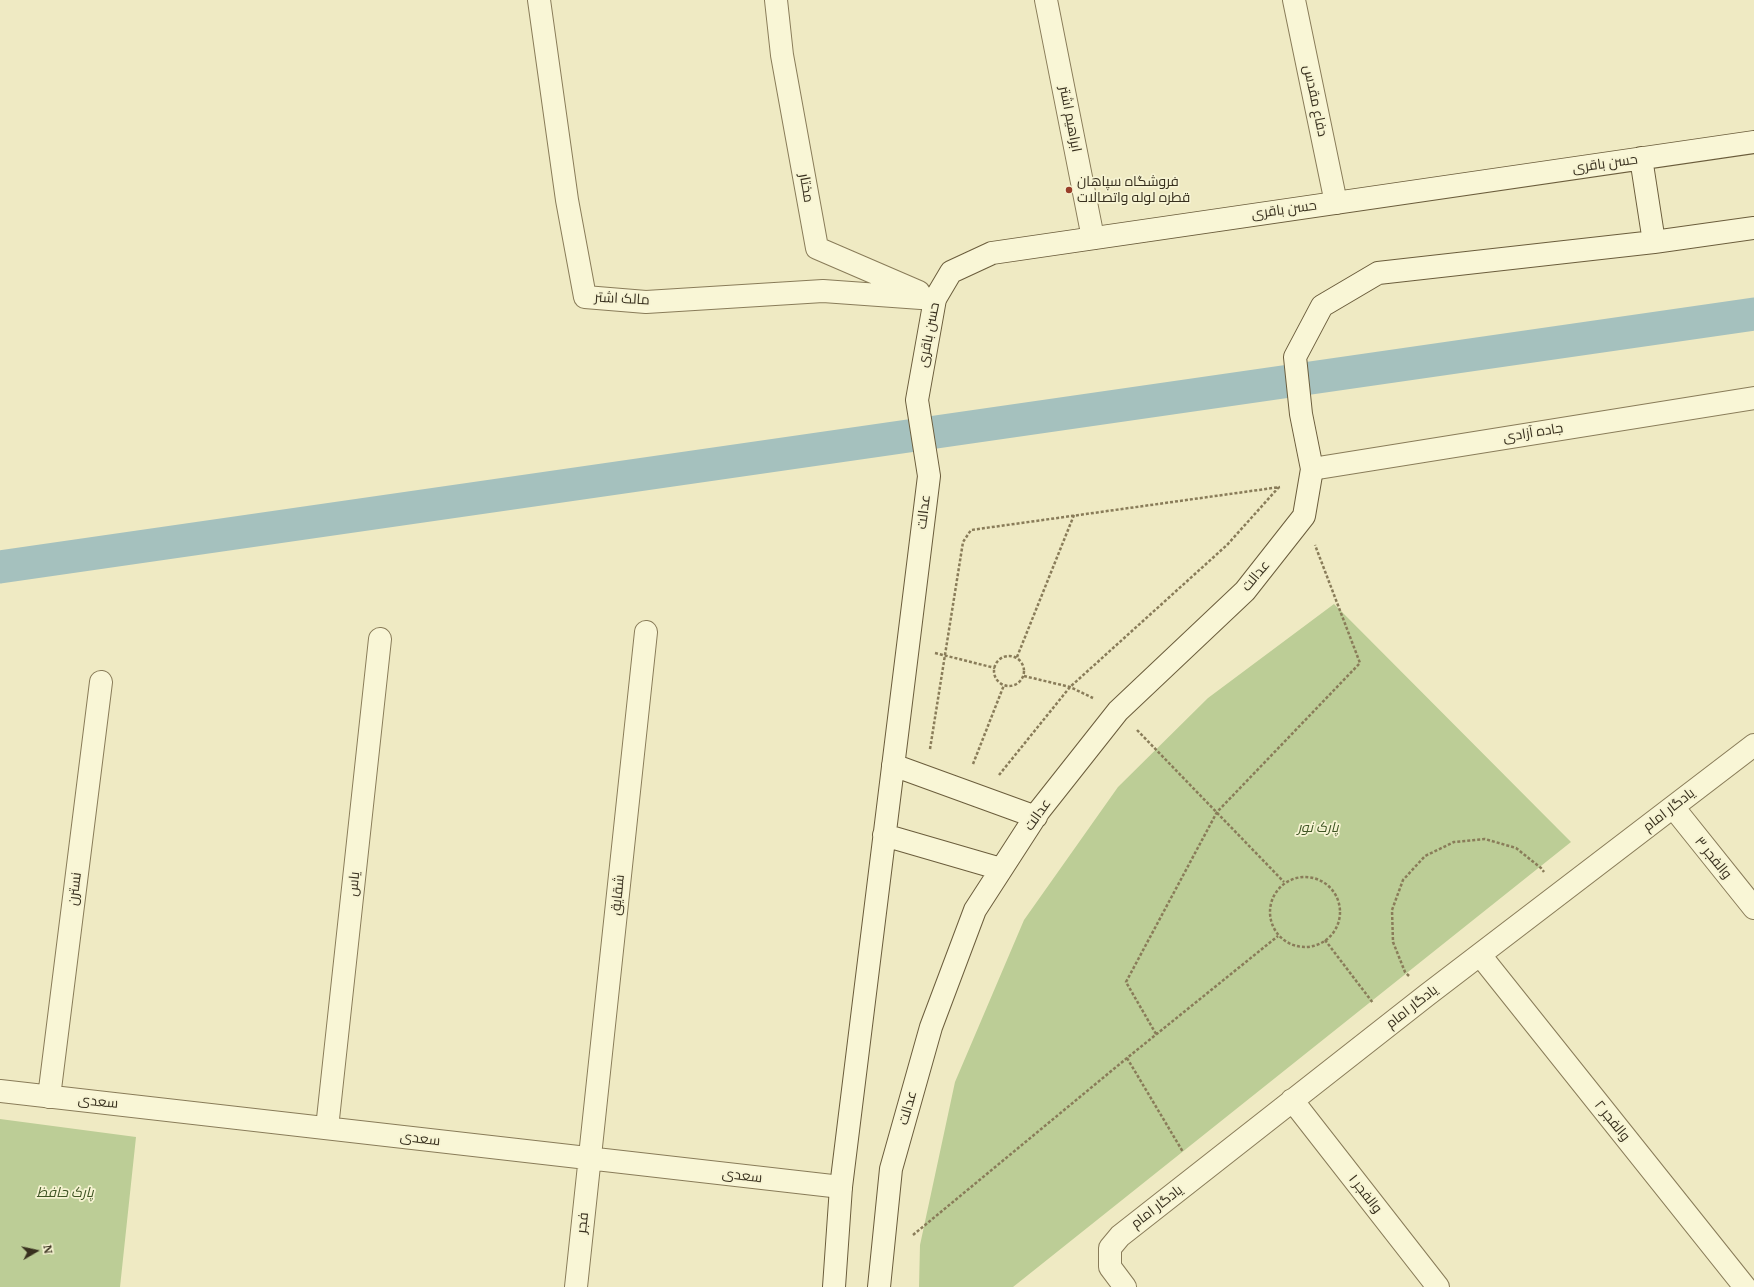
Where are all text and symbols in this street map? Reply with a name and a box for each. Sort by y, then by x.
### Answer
street label: دفاع مقدس [1299,64,1331,138]
street label: ابراهیم اشتر [1055,85,1085,153]
street label: حسن باقری [1571,151,1639,177]
street label: مختار [795,172,817,204]
place label: فروشگاه سپاهان قطره لوله واتصالات [1077,174,1190,206]
marker: فروشگاه سپاهان قطره لوله واتصالات [1064,185,1074,195]
street label: حسن باقری [1250,197,1318,223]
street label: مالک اشتر [594,289,650,309]
street label: حسن باقری [914,301,944,369]
street label: جاده آزادی [1502,420,1564,446]
street label: عدالت [914,494,934,530]
street label: عدالت [1238,557,1274,595]
street label: یادگار امام [1640,785,1698,835]
street label: عدالت [1021,796,1055,834]
park label: پارک نور [1297,820,1339,836]
street label: والفجر ۳ [1691,833,1735,883]
street label: نسترن [65,871,85,907]
street label: یاس [344,871,364,897]
street label: شقایق [608,874,628,916]
street label: یادگار امام [1383,982,1441,1032]
street label: عدالت [895,1089,921,1127]
street label: سعدی [77,1092,119,1112]
street label: والفجر ۲ [1591,1097,1633,1145]
street label: سعدی [399,1128,441,1150]
street label: سعدی [721,1165,763,1187]
street label: والفجر ۱ [1345,1171,1385,1217]
street label: یادگار امام [1128,1182,1186,1232]
park label: پارک حافظ [36,1185,94,1201]
street label: فجر [574,1212,592,1234]
north arrow [16,1231,56,1271]
text: N [40,1244,55,1255]

